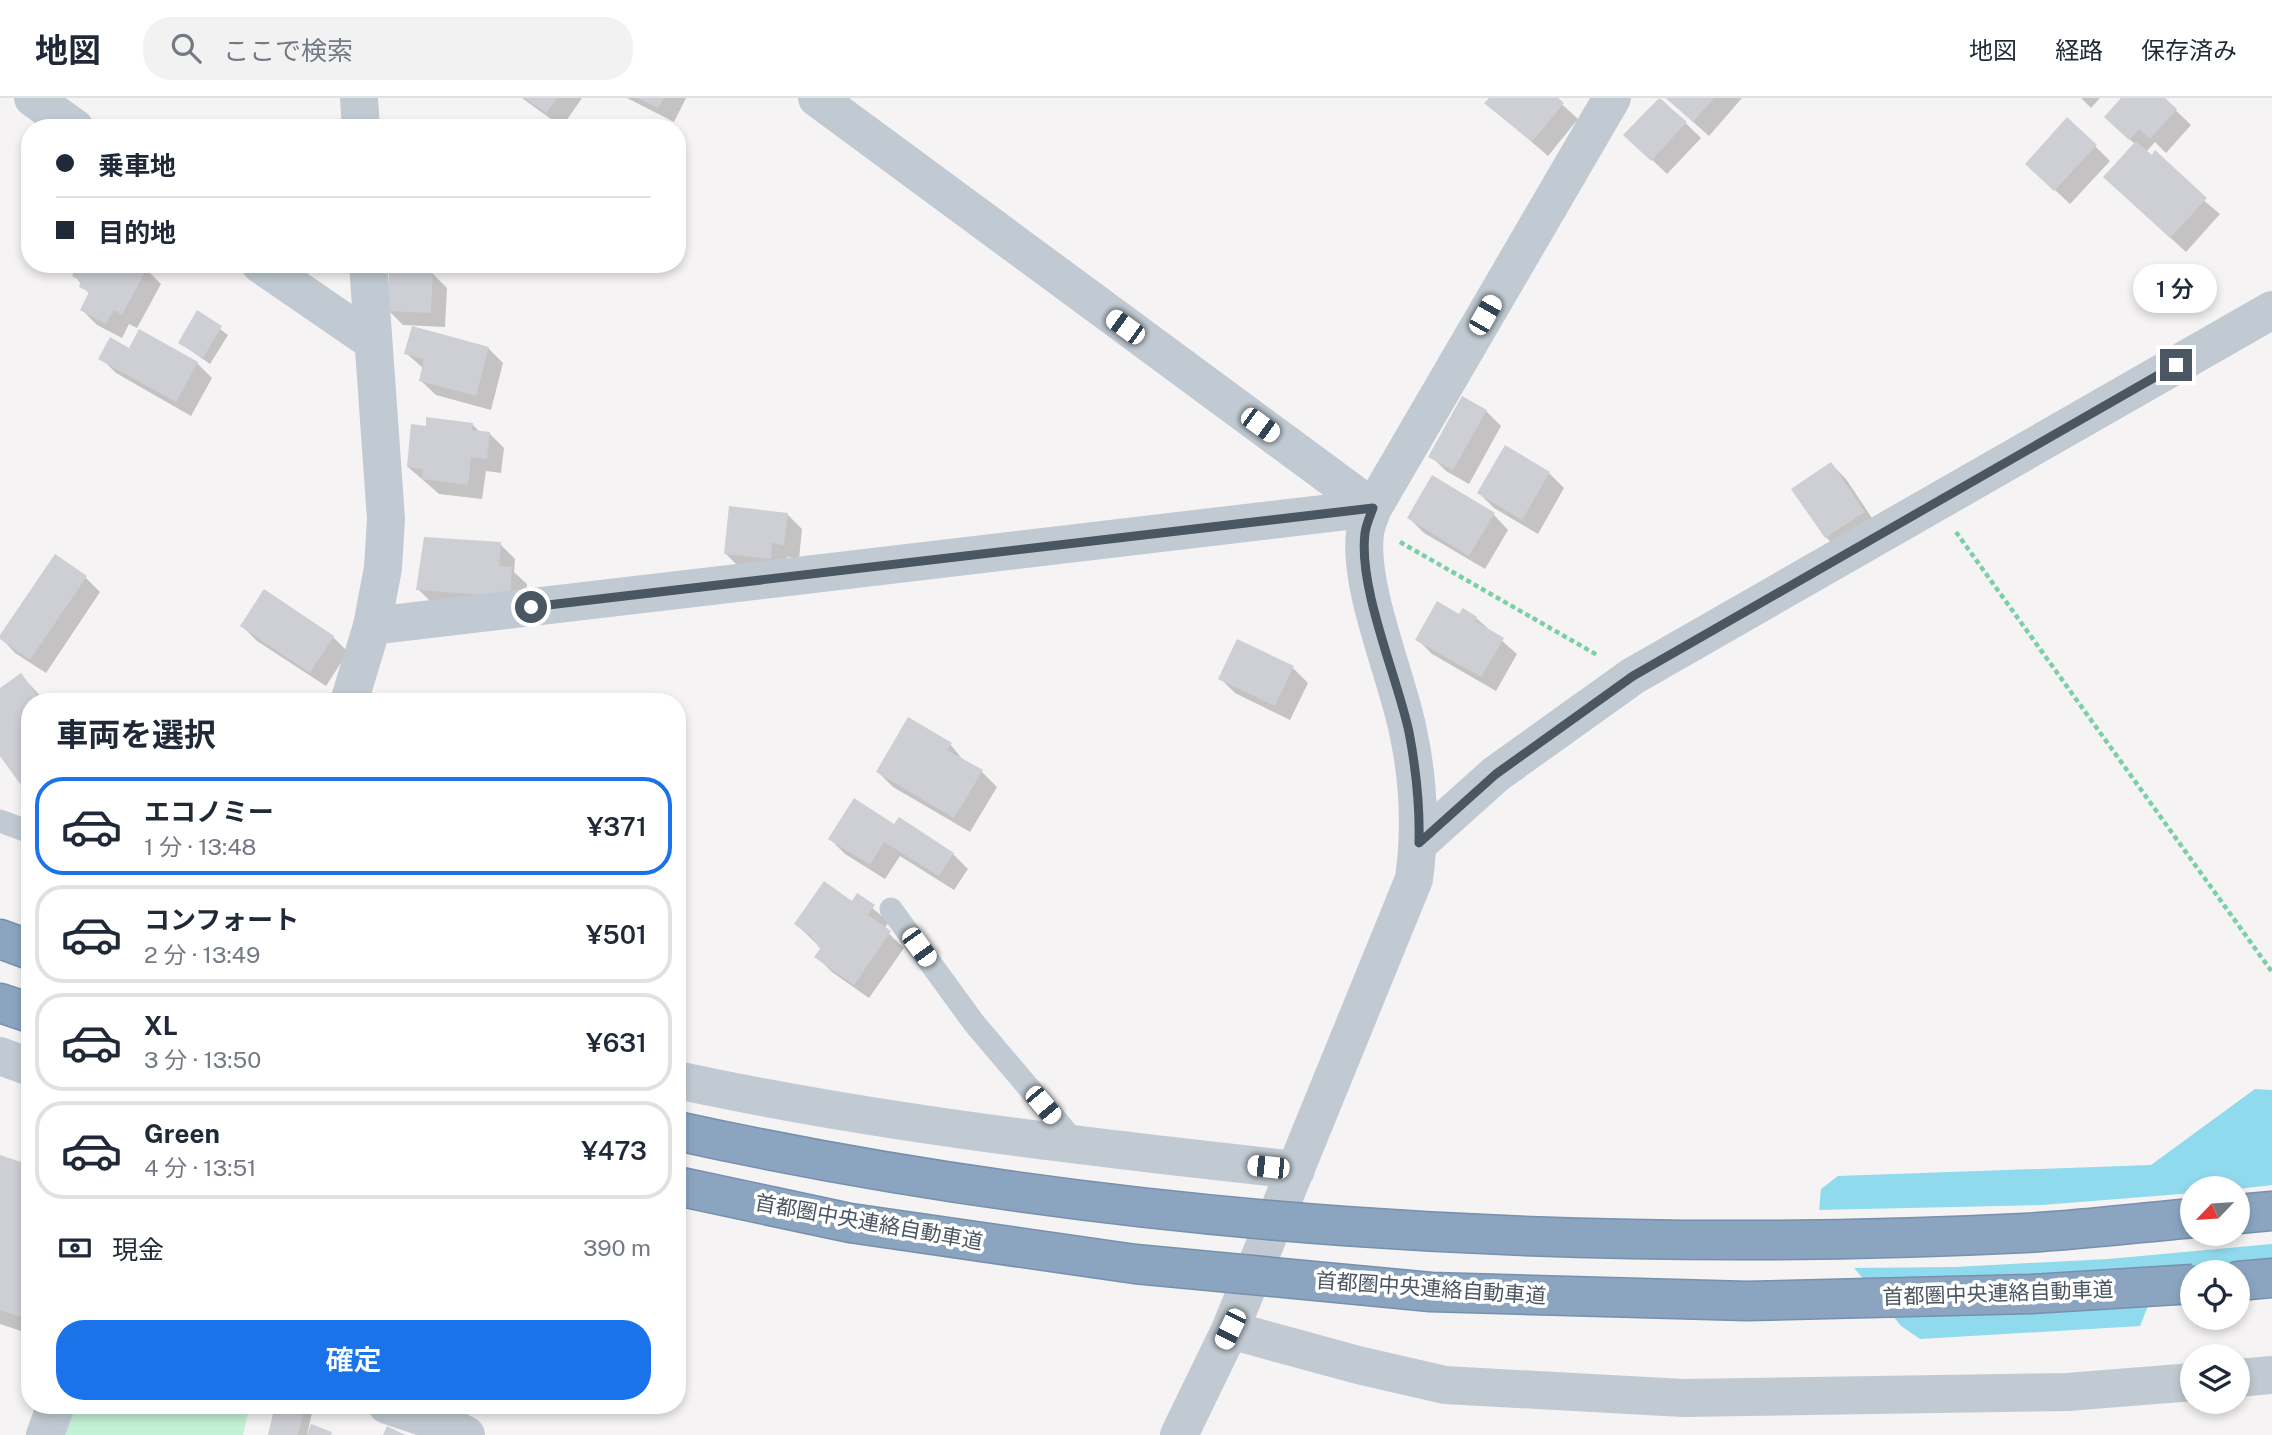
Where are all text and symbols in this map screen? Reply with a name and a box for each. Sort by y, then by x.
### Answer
search box [143,17,633,80]
icon: search [167,29,205,67]
text: 地図 [35,31,101,69]
text: ここで検索 [223,35,353,66]
text: 地図 [1969,36,2017,64]
text: 経路 [2055,36,2103,64]
text: 保存済み [2141,36,2237,64]
text: 乗車地 [98,150,176,181]
text: 目的地 [98,217,176,248]
callout: 1 分 [2134,264,2218,313]
text: 1 分 [2156,275,2194,302]
car [1466,292,1505,338]
car [1102,306,1149,348]
route end [2160,349,2192,381]
car [1237,404,1284,446]
route start [515,591,547,623]
text: 車両を選択 [56,716,216,753]
icon: car [60,795,123,858]
text: エコノミー [144,796,274,827]
text: ¥371 [587,811,647,842]
text: 1 分 · 13:48 [144,833,257,860]
icon: car [60,903,123,966]
text: コンフォート [144,904,299,935]
text: ¥501 [586,919,647,950]
car [899,924,940,970]
text: 2 分 · 13:49 [144,941,260,968]
text: XL [144,1010,178,1041]
icon: car [60,1011,123,1074]
text: ¥631 [586,1027,647,1058]
text: 3 分 · 13:50 [144,1046,261,1073]
car [1022,1082,1065,1128]
text: Green [144,1118,220,1149]
icon: car [60,1119,123,1182]
text: ¥473 [581,1135,647,1166]
text: 4 分 · 13:51 [144,1154,256,1181]
car [1247,1154,1290,1180]
north arrow [2180,1176,2250,1246]
map controls [2180,1176,2250,1414]
street label: 首都圏中央連絡自動車道 [753,1190,985,1254]
icon: cash [56,1229,94,1267]
text: 現金 [112,1234,164,1265]
text: 390 m [583,1234,651,1261]
button: locate [2180,1260,2250,1330]
street label: 首都圏中央連絡自動車道 [1315,1267,1547,1309]
street label: 首都圏中央連絡自動車道 [1882,1276,2114,1310]
car [1212,1306,1249,1352]
button: 確定 [56,1320,651,1400]
button: layers [2180,1344,2250,1414]

